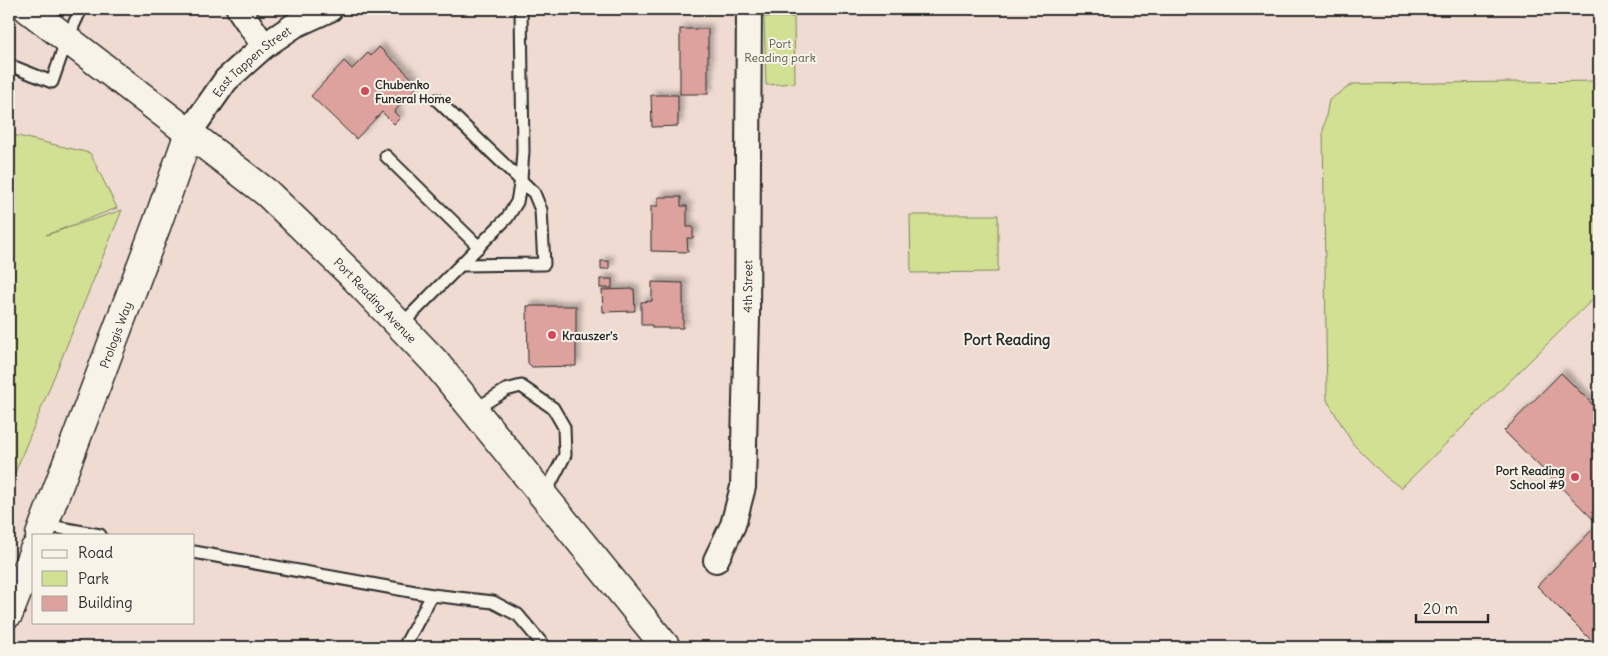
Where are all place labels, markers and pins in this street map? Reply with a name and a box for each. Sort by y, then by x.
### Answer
place label: Chubenko Funeral Home [375,77,452,106]
marker: Chubenko Funeral Home [359,85,371,97]
place label: Krauszer's [562,328,619,343]
marker: Krauszer's [546,329,558,341]
place label: Port Reading School #9 [1495,463,1565,492]
marker: Port Reading School #9 [1569,471,1581,483]

